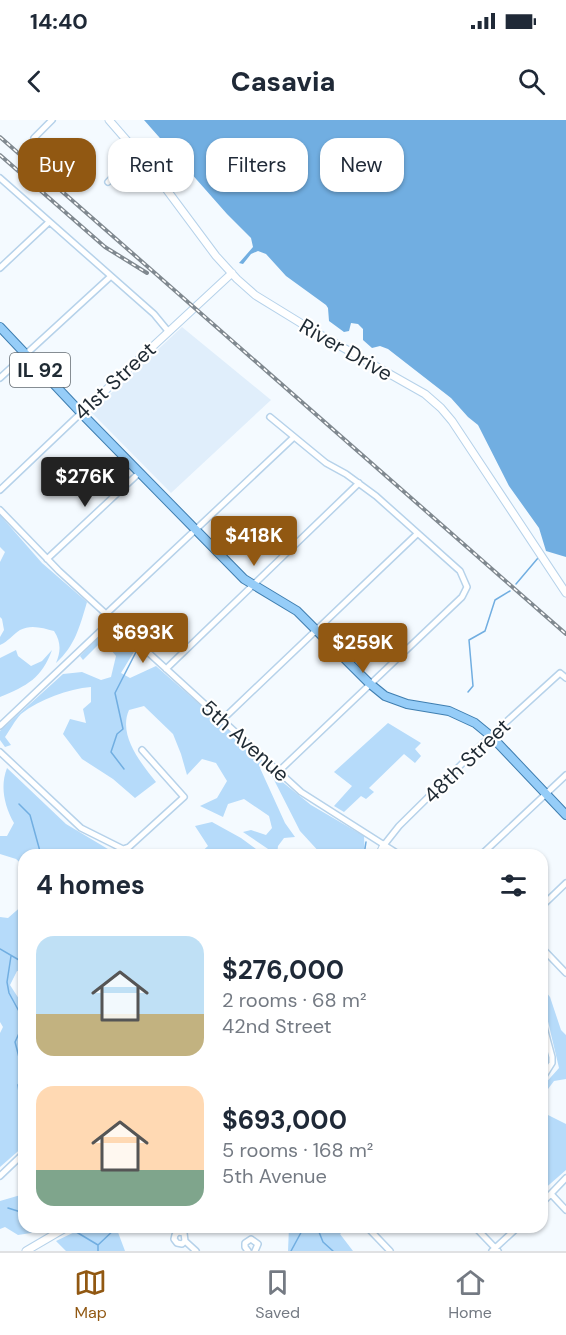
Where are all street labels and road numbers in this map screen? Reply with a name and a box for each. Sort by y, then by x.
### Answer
street label: River Drive [294,312,398,388]
street label: 41st Street [68,336,162,426]
road number: IL 92 [10,353,70,387]
street label: 5th Avenue [195,694,295,788]
street label: 48th Street [417,712,517,810]

